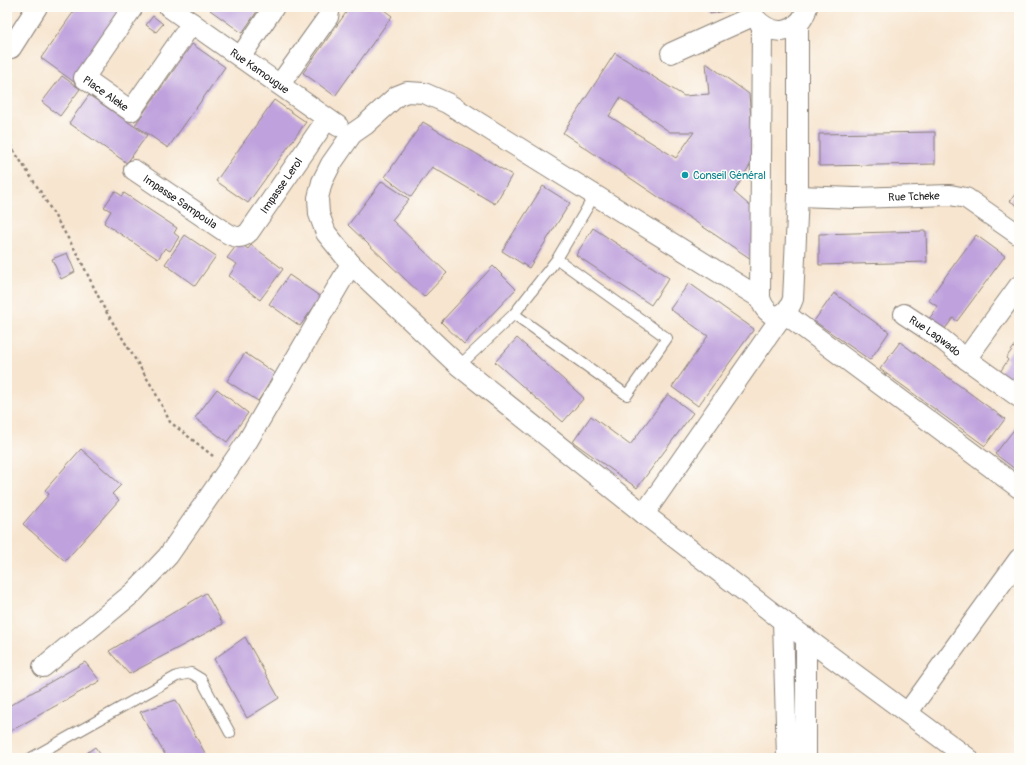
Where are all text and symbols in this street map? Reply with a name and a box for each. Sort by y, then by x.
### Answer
street label: Rue Kamougue [228,46,292,96]
street label: Place Aleke [81,73,132,114]
street label: Impasse Lerol [257,155,305,216]
place label: Conseil Général [693,169,766,182]
marker: Conseil Général [680,170,690,180]
street label: Impasse Sampoula [141,172,220,231]
street label: Rue Tcheke [888,189,940,203]
street label: Rue Lagwado [907,313,964,359]

